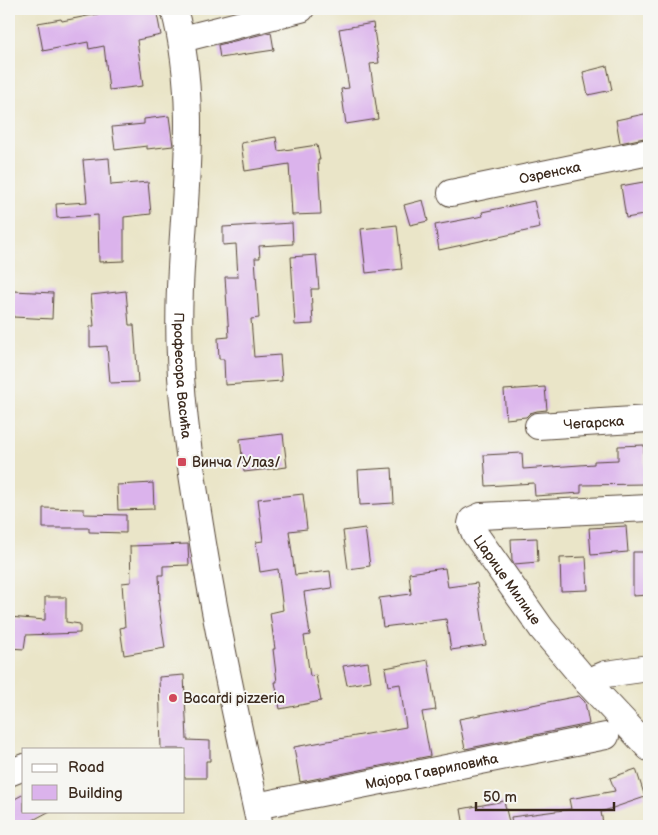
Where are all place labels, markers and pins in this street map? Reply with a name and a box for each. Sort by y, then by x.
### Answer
place label: Винча /Улаз/ [192,454,281,471]
marker: Винча /Улаз/ [176,456,188,468]
place label: Bacardi pizzeria [183,690,285,707]
marker: Bacardi pizzeria [167,692,179,704]

